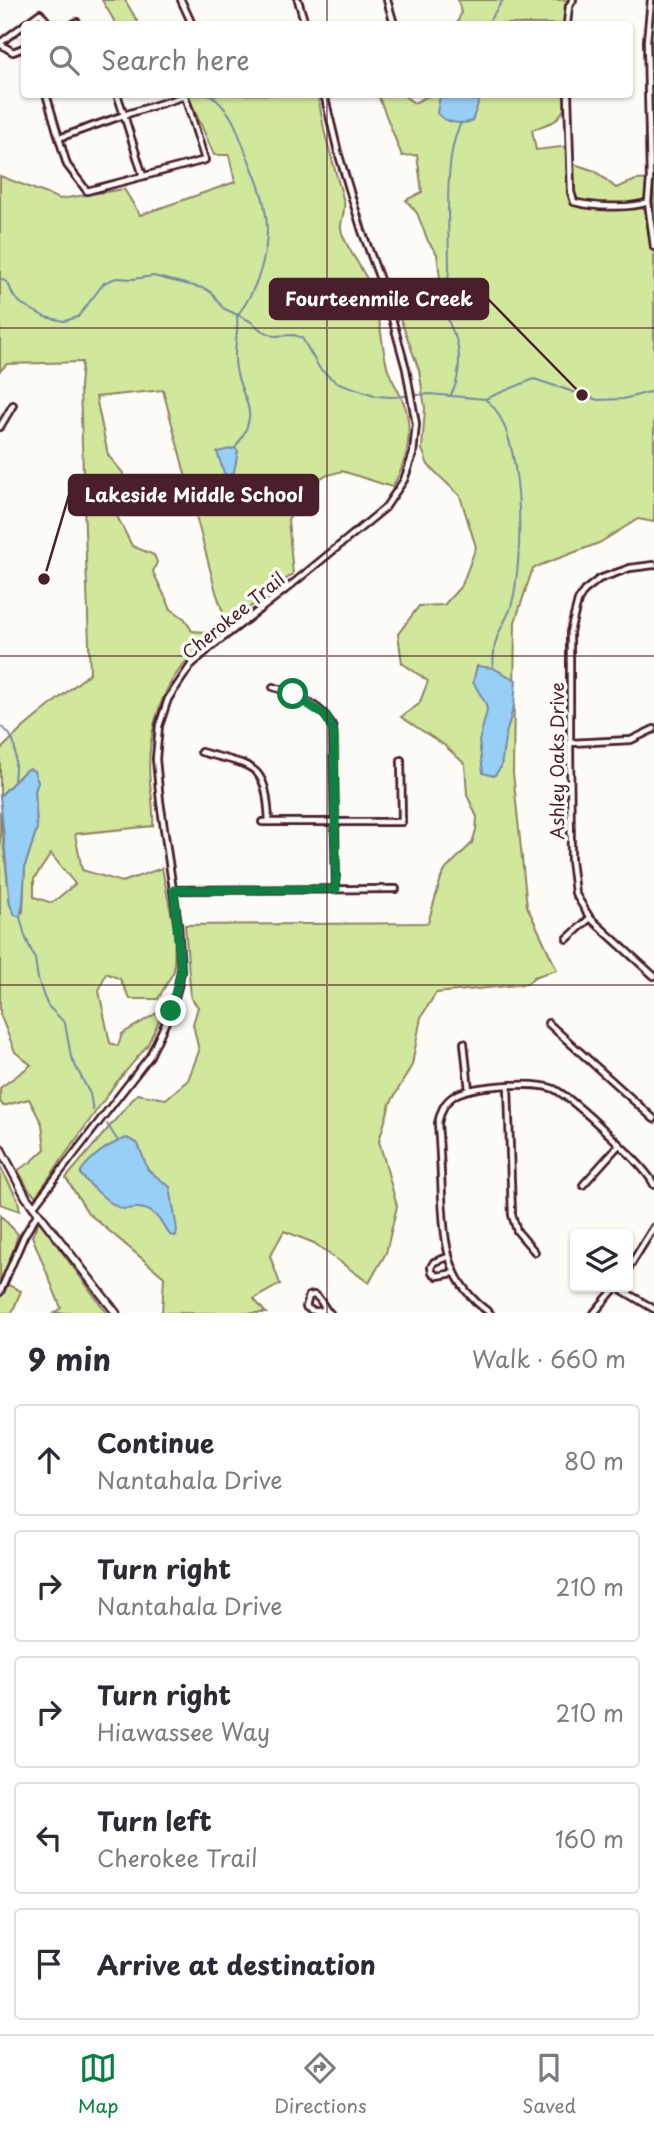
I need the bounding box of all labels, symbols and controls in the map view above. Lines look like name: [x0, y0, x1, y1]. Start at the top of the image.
search box: [21, 21, 633, 98]
text: Search here: [101, 40, 250, 79]
icon: search: [45, 41, 83, 79]
callout: Fourteenmile Creek: [270, 279, 488, 319]
text: Fourteenmile Creek: [285, 284, 473, 312]
callout: Lakeside Middle School: [69, 475, 318, 515]
text: Lakeside Middle School: [85, 480, 303, 508]
street label: Cherokee Trail: [176, 565, 290, 665]
route start: [277, 678, 308, 709]
street label: Ashley Oaks Drive: [543, 682, 570, 840]
route end: [155, 995, 186, 1026]
map controls: [570, 1229, 633, 1292]
button: layers: [570, 1229, 633, 1292]
text: 9 min: [28, 1336, 111, 1381]
text: Walk · 660 m: [472, 1341, 626, 1376]
text: Continue: [97, 1423, 214, 1462]
icon: ahead: [30, 1441, 68, 1479]
text: 80 m: [564, 1443, 624, 1478]
text: Nantahala Drive: [97, 1462, 283, 1497]
text: Turn right: [97, 1549, 231, 1588]
icon: right: [30, 1567, 68, 1605]
text: 210 m: [556, 1569, 624, 1604]
text: Nantahala Drive: [97, 1588, 283, 1623]
text: Turn right: [97, 1675, 231, 1714]
icon: right: [30, 1693, 68, 1731]
text: 210 m: [556, 1695, 624, 1730]
text: Hiawassee Way: [97, 1714, 270, 1749]
text: Turn left: [97, 1801, 212, 1840]
icon: left: [30, 1819, 68, 1857]
text: 160 m: [555, 1821, 624, 1856]
text: Cherokee Trail: [97, 1840, 258, 1875]
icon: arrive: [30, 1945, 68, 1983]
text: Arrive at destination: [97, 1945, 376, 1984]
tab: Map: [78, 2049, 118, 2119]
tab: Directions: [274, 2049, 367, 2119]
tab: Saved: [522, 2049, 576, 2119]

